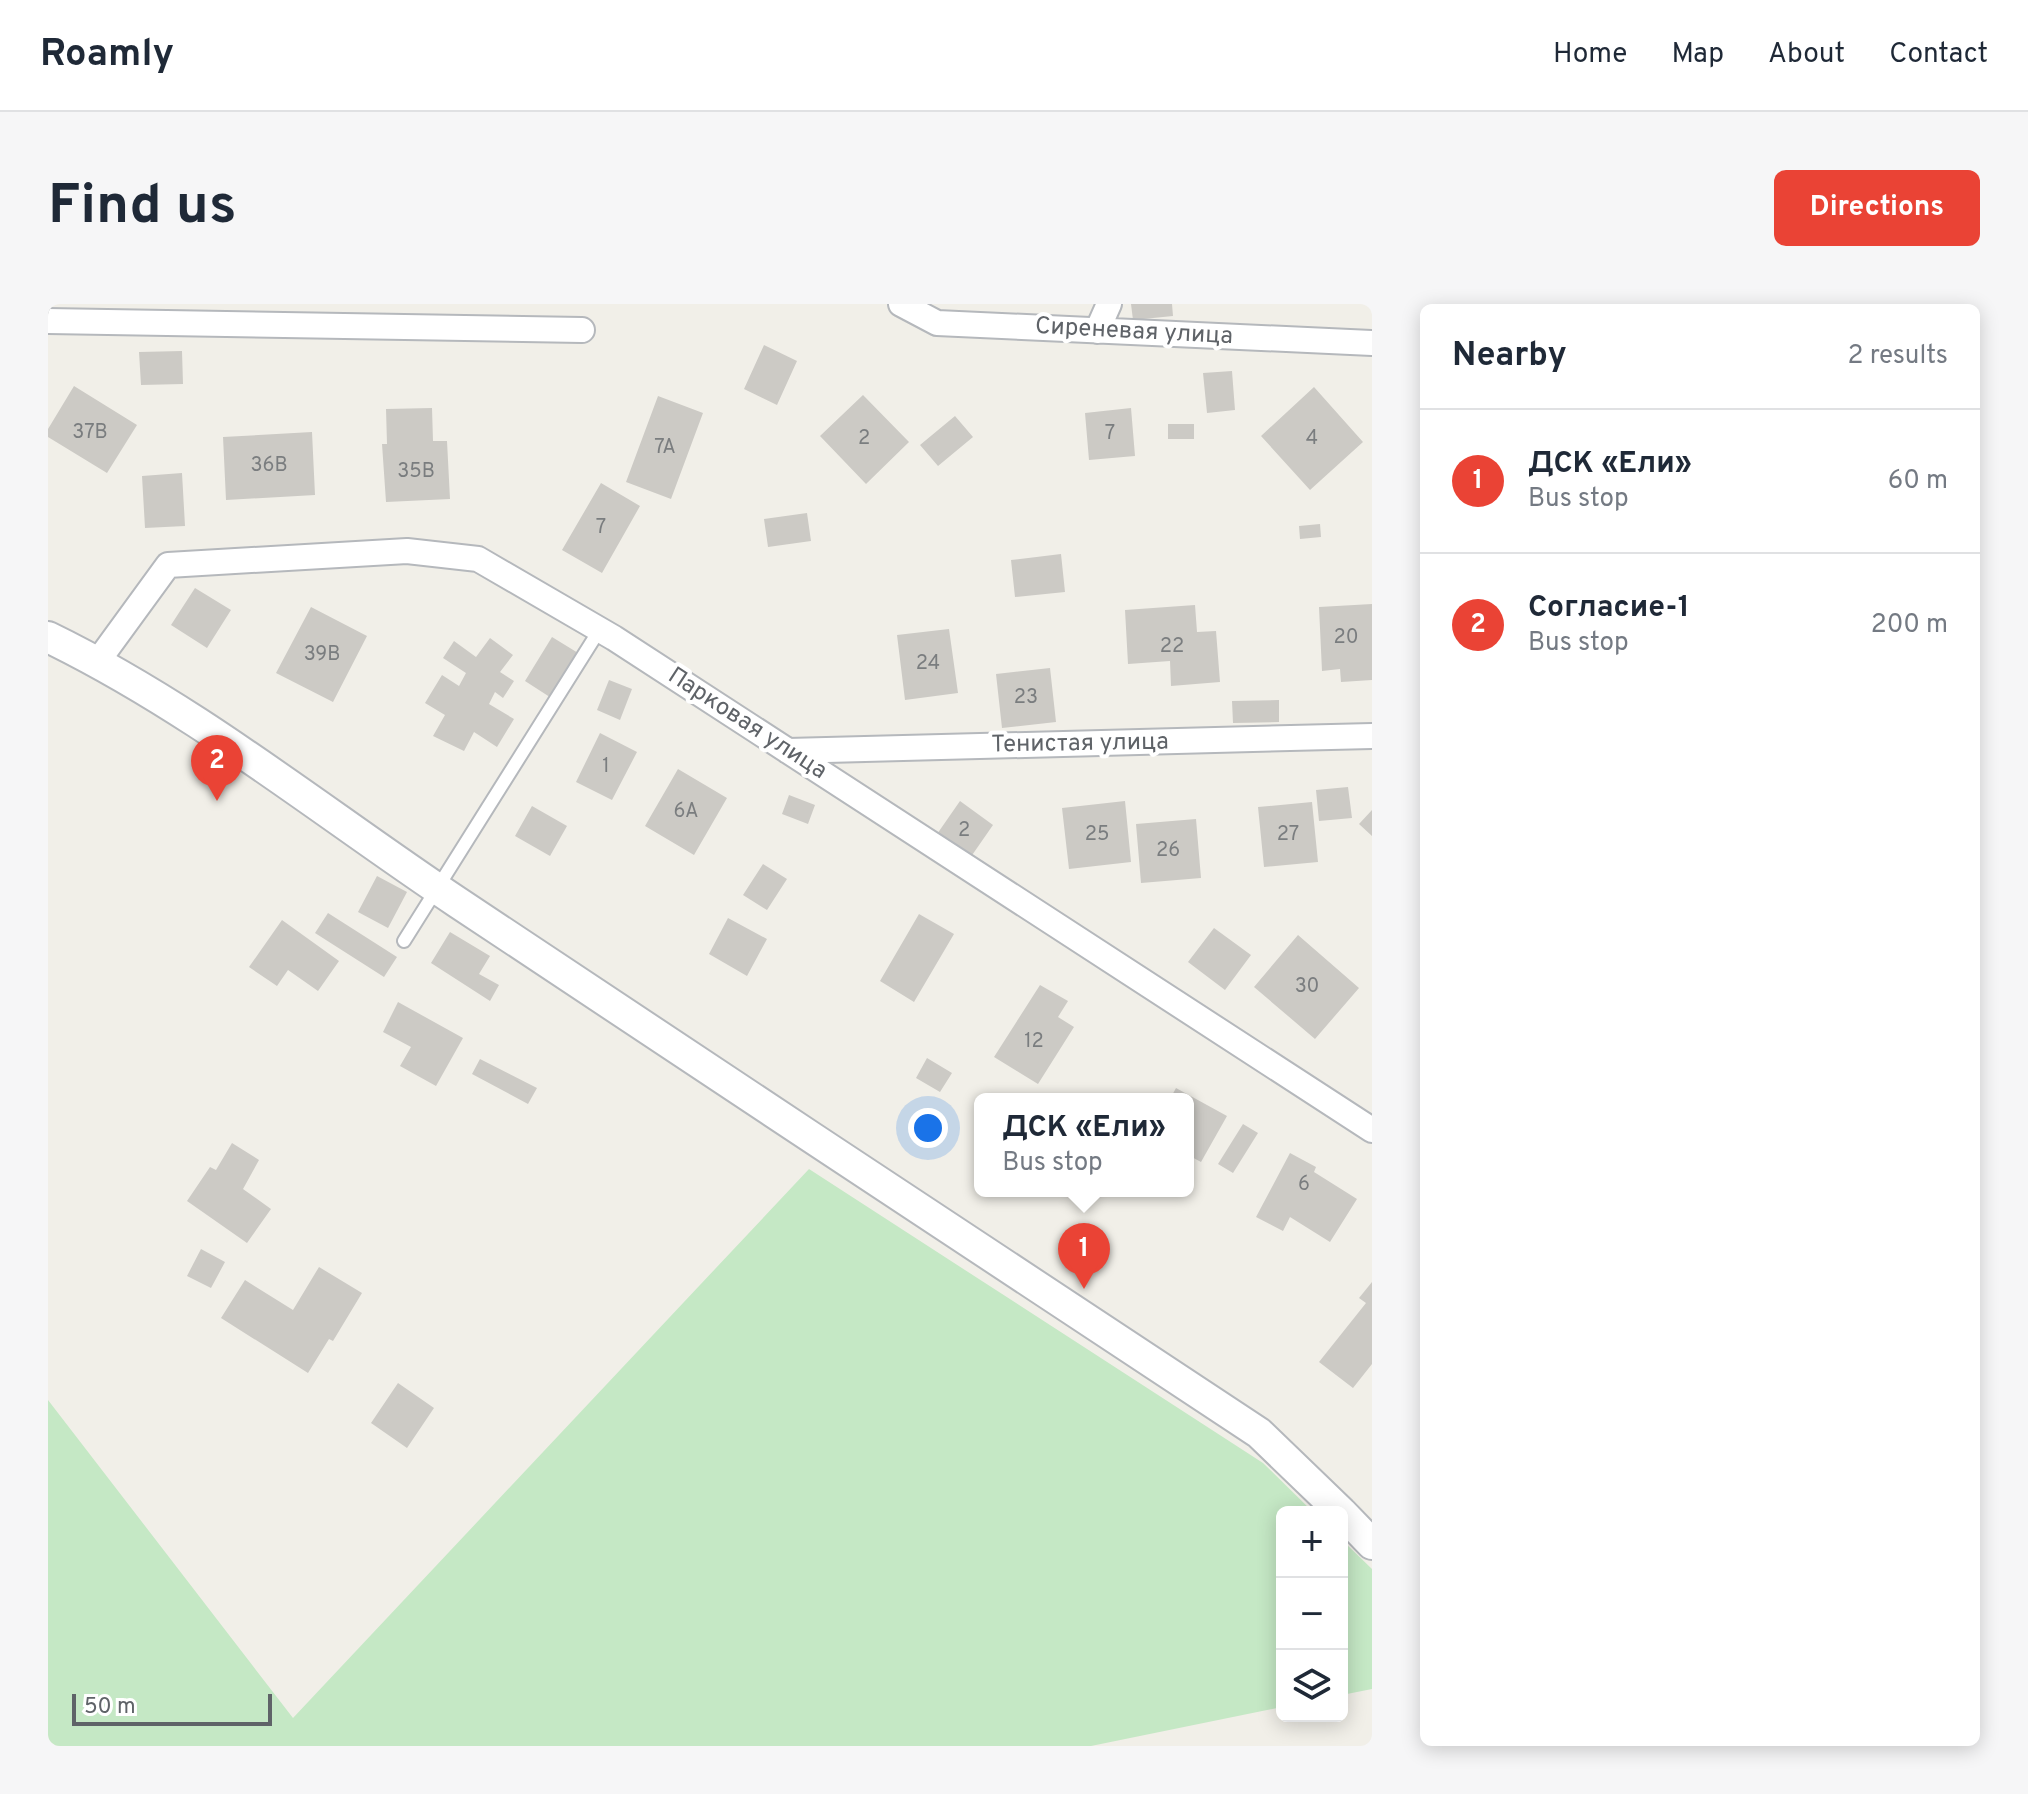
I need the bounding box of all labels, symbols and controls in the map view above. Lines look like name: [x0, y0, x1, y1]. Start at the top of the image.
text: Roamly: [40, 31, 174, 80]
text: Home: [1553, 37, 1627, 73]
text: Map: [1671, 37, 1724, 73]
text: About: [1768, 37, 1845, 73]
text: Contact: [1889, 37, 1988, 73]
button: Directions: [1774, 170, 1980, 246]
text: Find us: [48, 173, 237, 243]
street label: Сиреневая улица: [1034, 312, 1234, 352]
text: Nearby: [1452, 335, 1567, 378]
text: 2 results: [1848, 340, 1948, 373]
house number: 37В: [72, 420, 108, 446]
house number: 7: [1105, 421, 1115, 447]
house number: 2: [858, 426, 870, 452]
house number: 4: [1306, 426, 1318, 452]
house number: 7А: [654, 435, 676, 461]
text: ДСК «Ели»: [1528, 446, 1692, 483]
house number: 36В: [250, 453, 288, 479]
house number: 35В: [397, 459, 435, 485]
text: 1: [1473, 465, 1483, 498]
text: 60 m: [1888, 465, 1948, 498]
text: Bus stop: [1528, 483, 1629, 516]
house number: 7: [596, 515, 606, 541]
text: Согласие-1: [1528, 590, 1690, 627]
text: 2: [1470, 609, 1486, 642]
text: 200 m: [1871, 609, 1948, 642]
house number: 20: [1333, 625, 1359, 651]
text: Bus stop: [1528, 627, 1629, 660]
house number: 22: [1160, 634, 1184, 660]
house number: 39В: [304, 642, 340, 668]
house number: 24: [916, 651, 940, 677]
street label: Парковая улица: [662, 661, 832, 787]
house number: 23: [1014, 685, 1038, 711]
street label: Тенистая улица: [991, 727, 1169, 761]
pin: 2: [191, 735, 243, 801]
house number: 1: [602, 754, 610, 780]
house number: 6А: [673, 799, 699, 825]
house number: 2: [958, 818, 970, 844]
house number: 25: [1085, 822, 1109, 848]
house number: 27: [1277, 822, 1299, 848]
house number: 26: [1156, 838, 1180, 864]
house number: 30: [1295, 974, 1319, 1000]
house number: 12: [1024, 1029, 1044, 1055]
popup: [974, 1093, 1194, 1197]
your location: [908, 1108, 948, 1148]
text: ДСК «Ели»: [1002, 1110, 1166, 1147]
text: Bus stop: [1002, 1147, 1103, 1180]
house number: 6: [1298, 1172, 1310, 1198]
pin: 1: [1058, 1223, 1110, 1289]
map controls: [1276, 1506, 1348, 1722]
button: +: [1276, 1506, 1348, 1578]
button: −: [1276, 1578, 1348, 1650]
button: layers: [1276, 1650, 1348, 1722]
scale bar: [72, 1690, 272, 1726]
text: 50 m: [84, 1694, 136, 1721]

